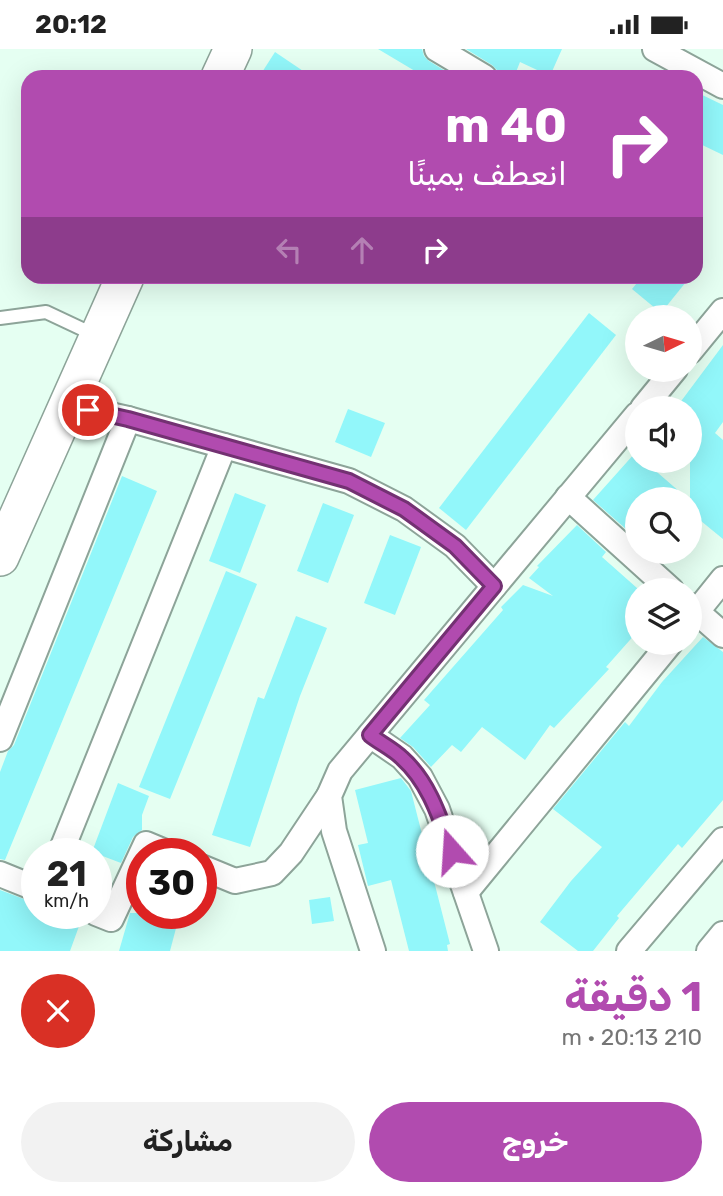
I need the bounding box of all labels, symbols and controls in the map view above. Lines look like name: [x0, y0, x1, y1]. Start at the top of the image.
text: 20:12: [35, 9, 107, 40]
text: 40 m: [445, 96, 567, 154]
icon: right: [591, 98, 682, 189]
text: انعطف يمينًا: [407, 155, 567, 193]
icon: left: [270, 231, 308, 269]
icon: ahead: [343, 231, 381, 269]
icon: right: [416, 231, 454, 269]
north arrow: [625, 305, 702, 381]
map controls: [625, 305, 702, 655]
pin: [58, 380, 118, 440]
icon: arrive: [69, 391, 107, 429]
button: sound: [625, 396, 702, 473]
button: search: [625, 487, 702, 564]
button: layers: [625, 578, 702, 655]
position arrow: [415, 814, 489, 888]
speed limit sign: 30: [126, 838, 217, 929]
text: 21: [46, 853, 87, 895]
text: km/h: [44, 890, 89, 912]
text: 1 دقيقة: [564, 972, 702, 1022]
button: close: [21, 974, 95, 1048]
text: 210 m · 20:13: [561, 1023, 702, 1051]
button: مشاركة: [21, 1102, 355, 1182]
button: خروج: [369, 1102, 702, 1182]

